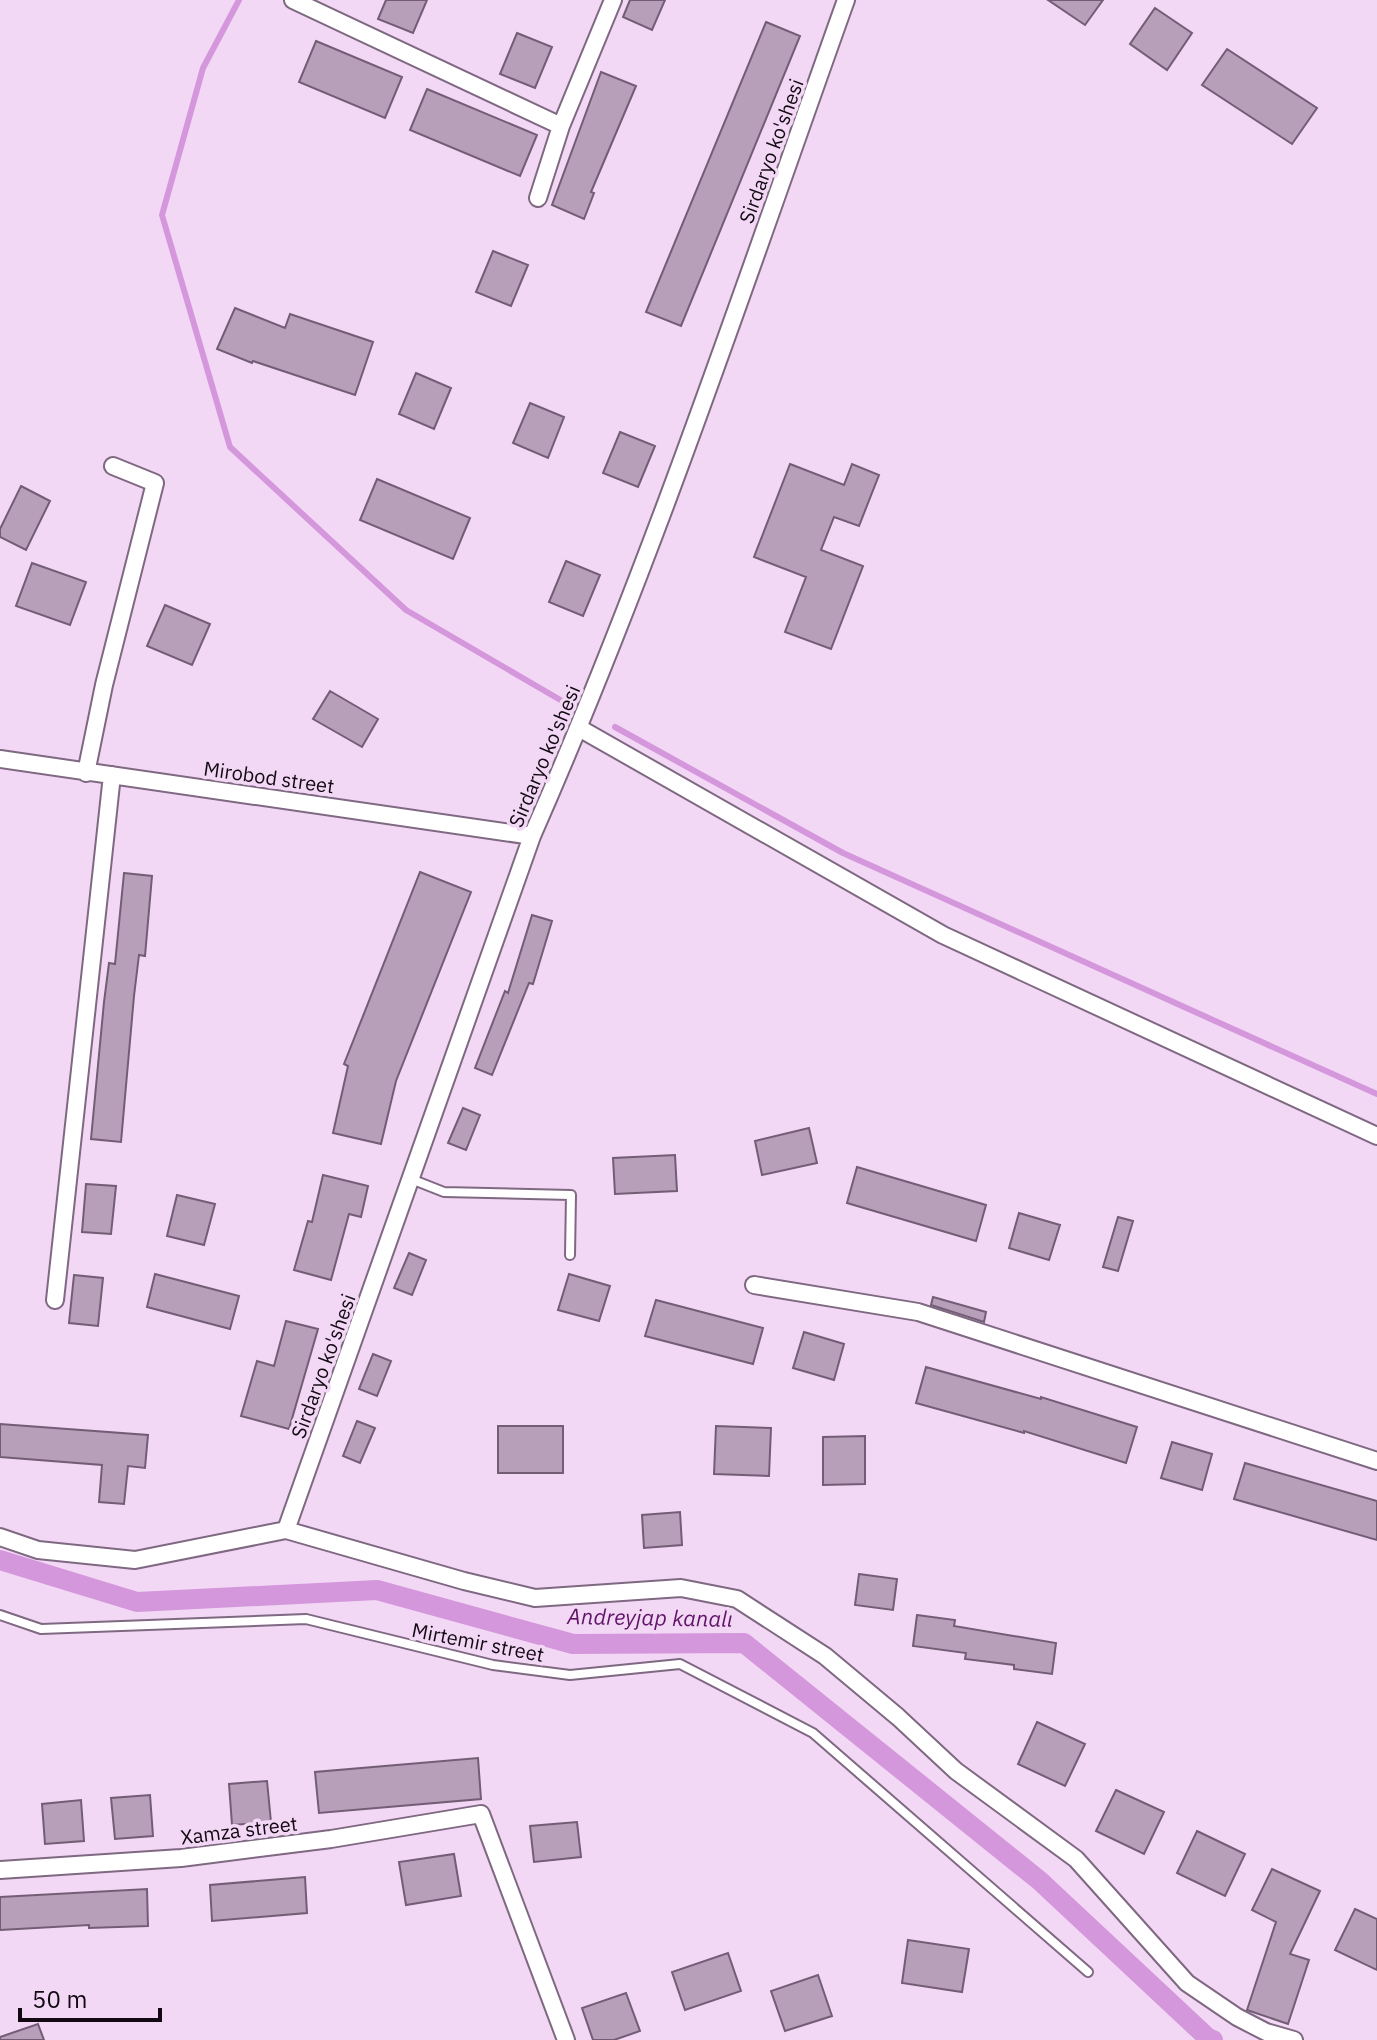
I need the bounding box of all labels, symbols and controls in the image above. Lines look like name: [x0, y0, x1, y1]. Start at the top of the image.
street label: Sirdaryo ko'shesi: [732, 75, 810, 227]
street label: Sirdaryo ko'shesi: [502, 681, 586, 831]
street label: Mirobod street: [202, 754, 336, 800]
street label: Sirdaryo ko'shesi: [284, 1290, 362, 1442]
water label: Andreyjap kanalı: [566, 1601, 733, 1633]
street label: Mirtemir street: [410, 1616, 546, 1668]
street label: Xamza street: [179, 1809, 299, 1851]
scale bar: [20, 1972, 160, 2022]
text: 50 m: [32, 1983, 87, 2015]

